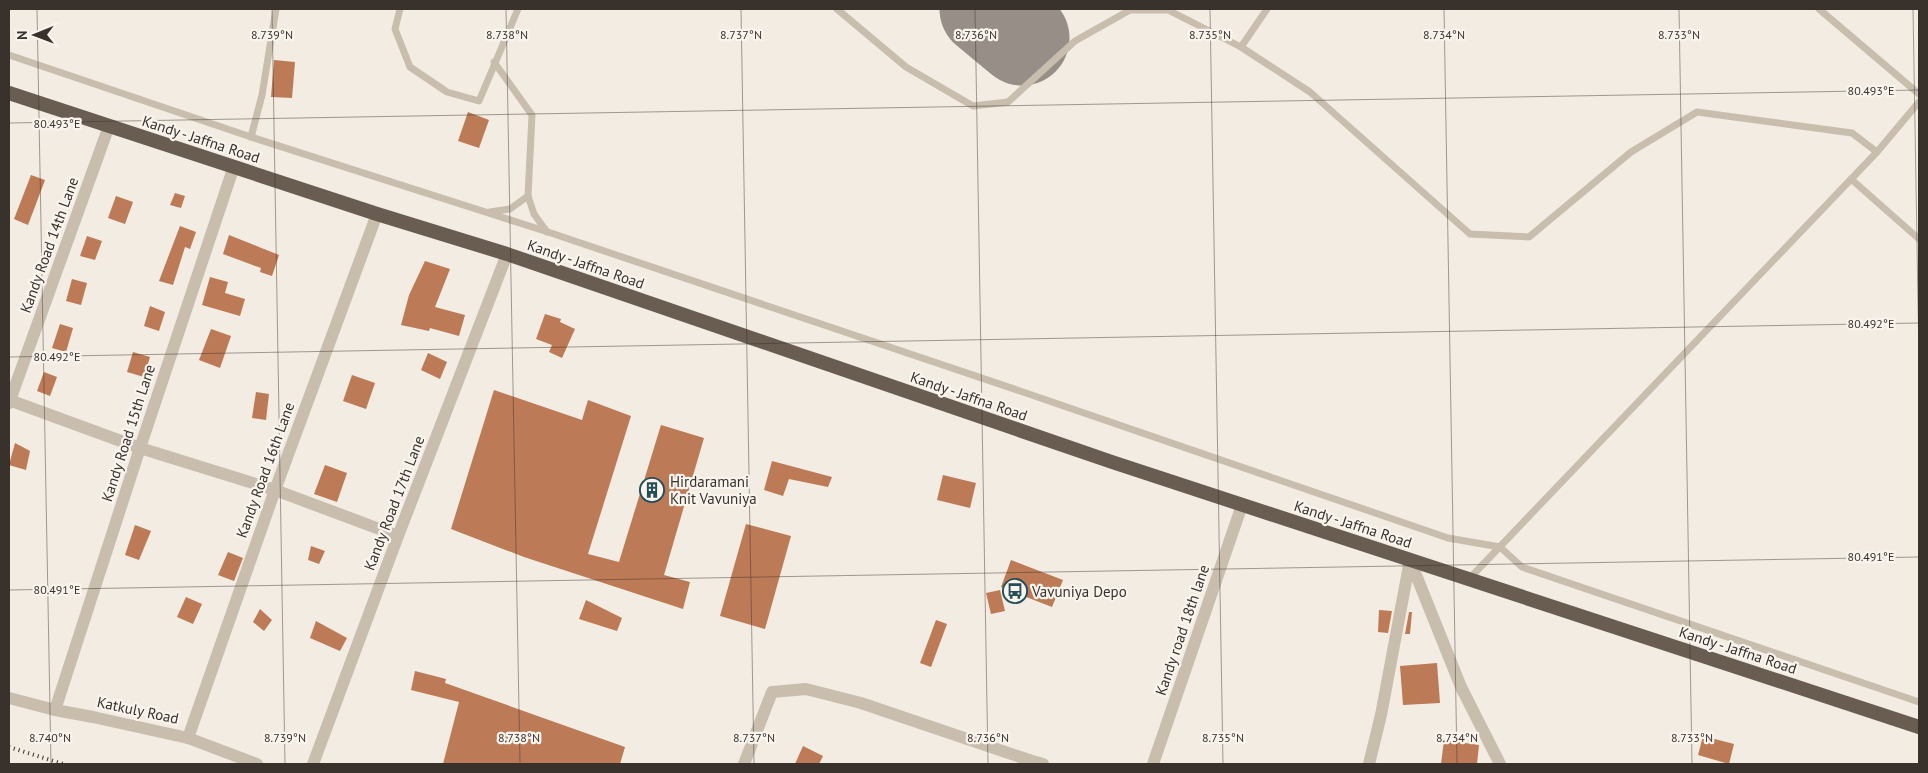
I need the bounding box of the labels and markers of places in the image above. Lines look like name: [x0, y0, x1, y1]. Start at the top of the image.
place label: Hirdaramani Knit Vavuniya: [670, 472, 757, 508]
building icon: Hirdaramani Knit Vavuniya: [639, 477, 665, 503]
bus stop icon: Vavuniya Depo: [1002, 578, 1028, 604]
place label: Vavuniya Depo: [1031, 582, 1127, 601]

